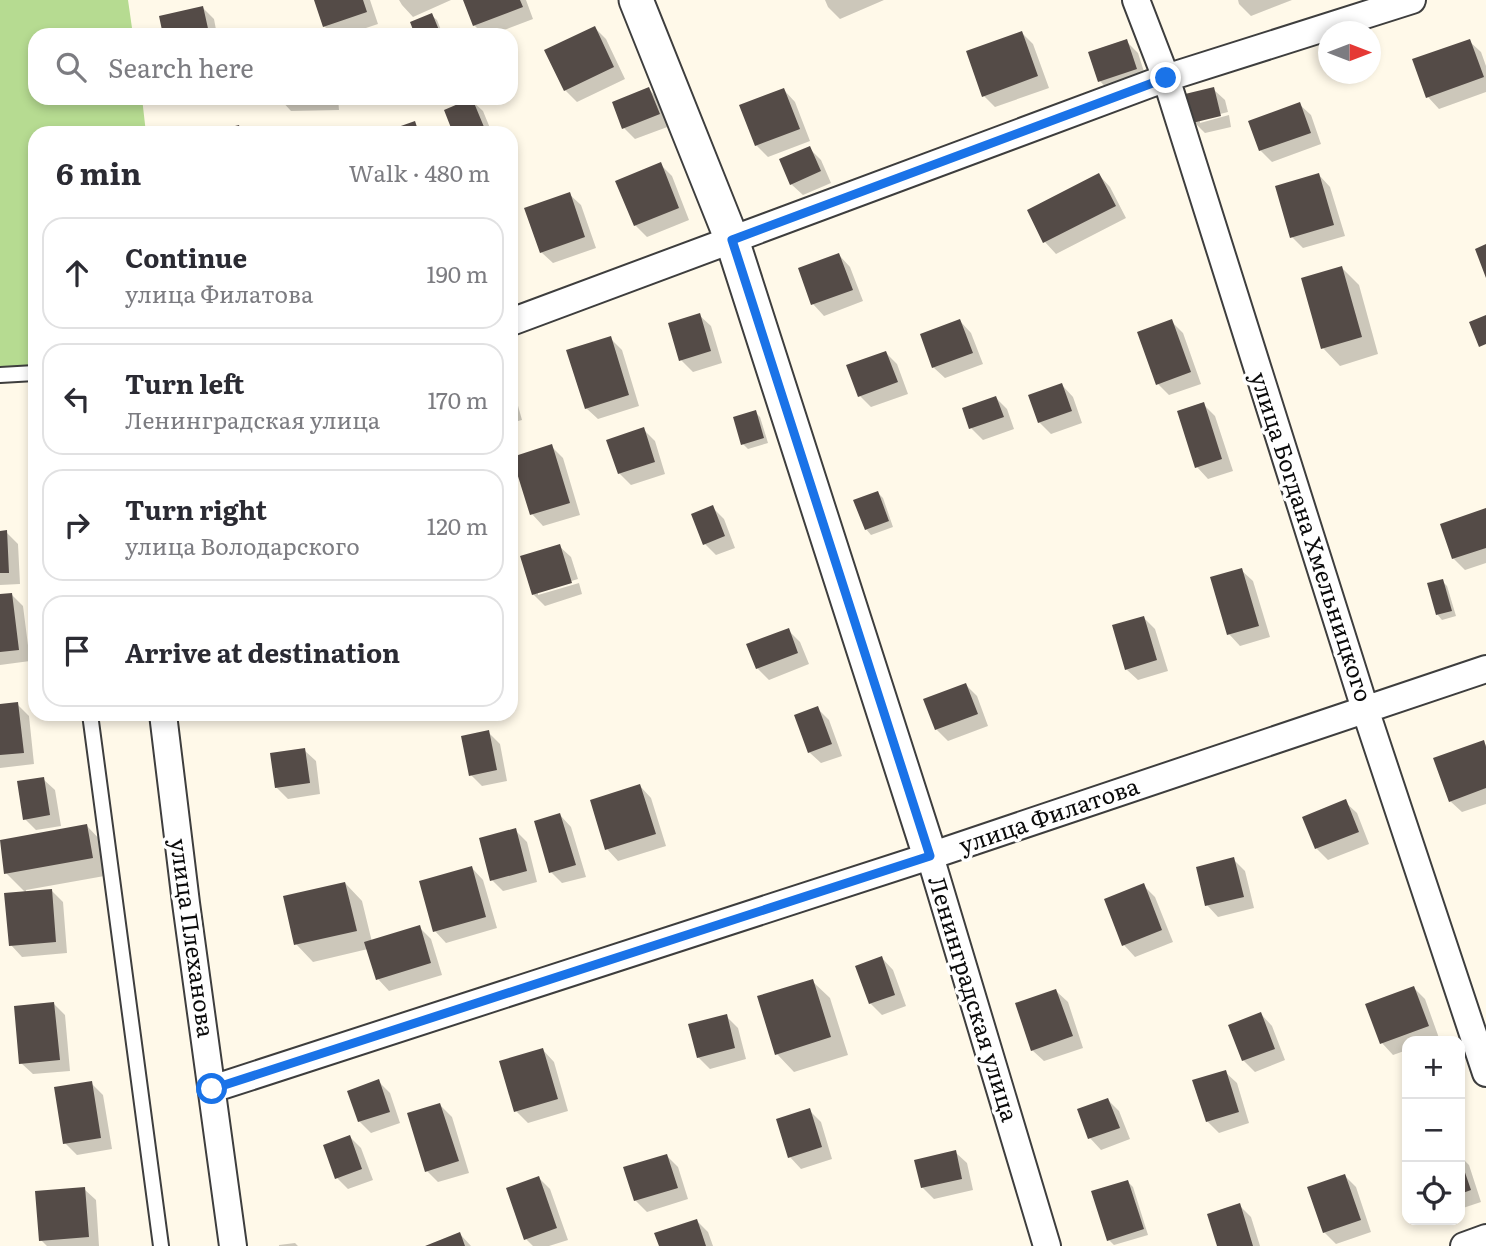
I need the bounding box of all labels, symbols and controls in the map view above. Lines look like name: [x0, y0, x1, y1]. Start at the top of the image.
north arrow: [1318, 21, 1381, 84]
search box: [28, 28, 518, 105]
text: Search here: [108, 47, 254, 86]
icon: search: [52, 48, 90, 86]
route end: [1150, 62, 1181, 93]
text: 6 min: [56, 150, 141, 194]
text: Walk · 480 m: [349, 155, 490, 189]
text: Continue: [125, 237, 247, 276]
icon: ahead: [58, 254, 96, 292]
text: 190 m: [426, 256, 488, 290]
text: улица Филатова: [125, 276, 313, 310]
text: Turn left: [125, 363, 244, 402]
street label: улица Богдана Хмельницкого: [1243, 367, 1382, 706]
icon: left: [58, 380, 96, 418]
text: 170 m: [427, 382, 488, 416]
text: Ленинградская улица: [125, 402, 380, 436]
text: Turn right: [125, 489, 267, 528]
icon: right: [58, 506, 96, 544]
text: 120 m: [427, 508, 488, 542]
text: улица Володарского: [125, 528, 360, 562]
icon: arrive: [58, 632, 96, 670]
text: Arrive at destination: [125, 632, 400, 671]
street label: улица Филатова: [954, 767, 1143, 861]
street label: улица Плеханова: [163, 836, 225, 1040]
street label: Ленинградская улица: [921, 871, 1029, 1126]
map controls: [1402, 1036, 1465, 1225]
button: +: [1402, 1036, 1465, 1099]
route start: [196, 1073, 227, 1104]
button: −: [1402, 1099, 1465, 1162]
button: locate: [1402, 1162, 1465, 1225]

